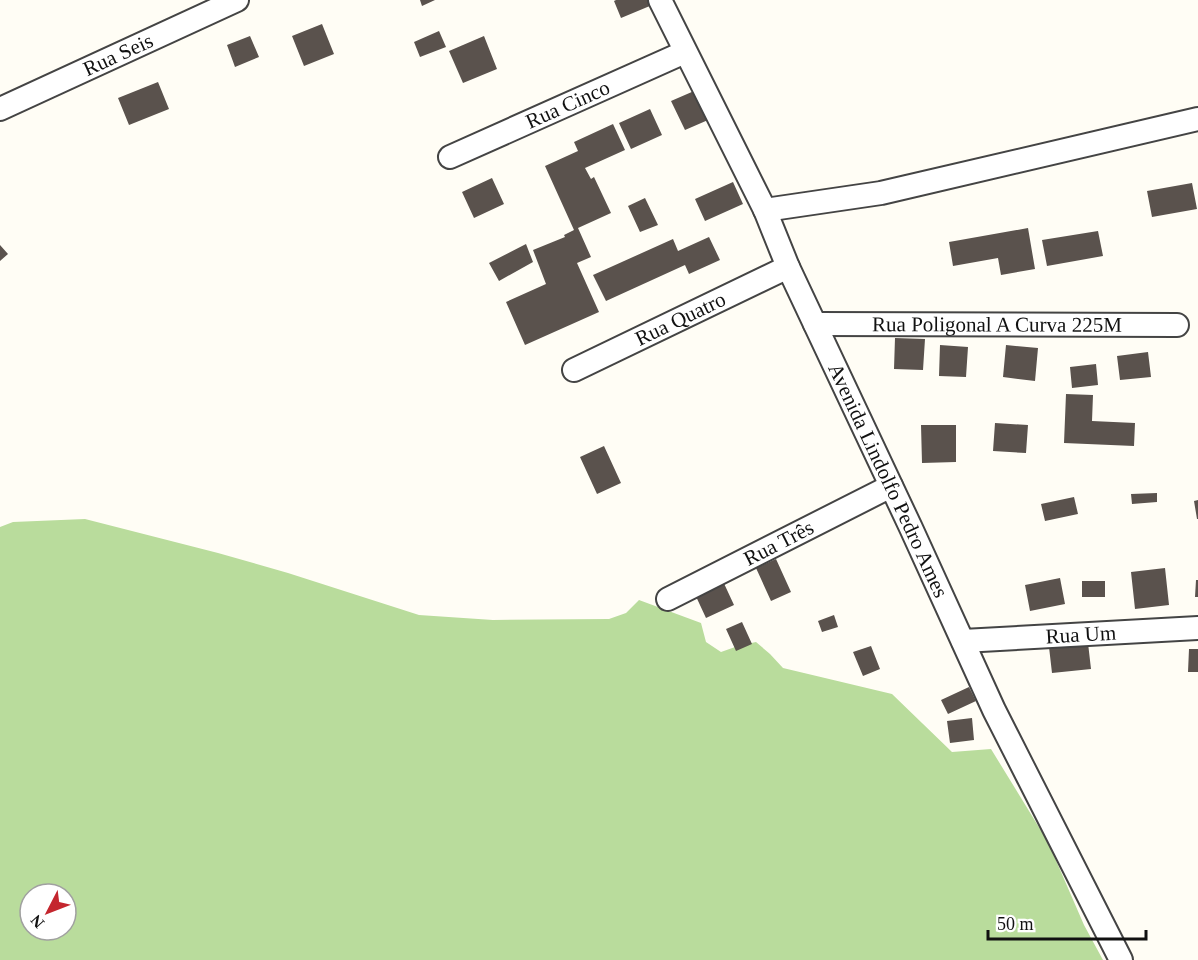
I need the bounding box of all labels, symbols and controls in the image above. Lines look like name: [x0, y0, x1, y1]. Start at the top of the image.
street label: Rua Seis: [79, 28, 157, 81]
street label: Rua Cinco: [522, 75, 613, 134]
street label: Rua Quatro: [631, 287, 729, 351]
street label: Rua Poligonal A Curva 225M: [872, 312, 1122, 337]
street label: Avenida Lindolfo Pedro Ames: [823, 359, 953, 601]
street label: Rua Três: [740, 515, 818, 571]
street label: Rua Um: [1045, 621, 1117, 648]
north arrow: [18, 882, 78, 942]
scale bar: [988, 903, 1146, 941]
text: N: [27, 911, 47, 932]
text: 50 m: [997, 914, 1034, 934]

